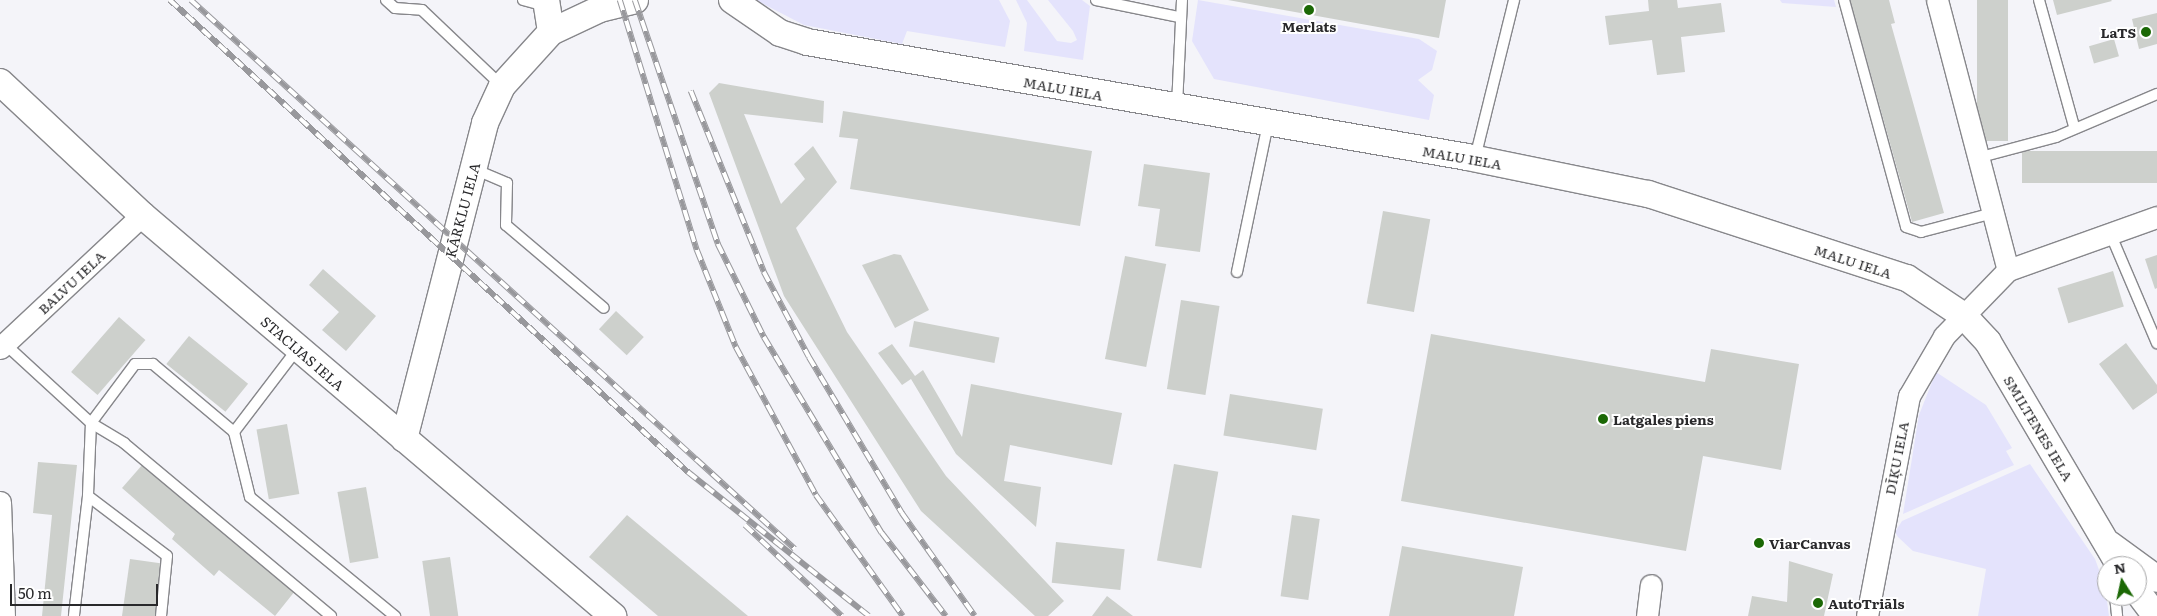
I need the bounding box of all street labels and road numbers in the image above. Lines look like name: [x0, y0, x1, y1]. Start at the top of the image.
street label: MALU IELA: [1022, 73, 1104, 103]
street label: MALU IELA: [1421, 142, 1503, 172]
street label: KĀRKLU IELA: [441, 161, 483, 259]
street label: MALU IELA: [1812, 241, 1894, 281]
street label: BALVU IELA: [34, 247, 108, 317]
street label: STACIJAS IELA: [258, 312, 348, 394]
street label: SMILTENES IELA: [2001, 372, 2077, 484]
street label: DĪĶU IELA: [1881, 420, 1911, 496]

